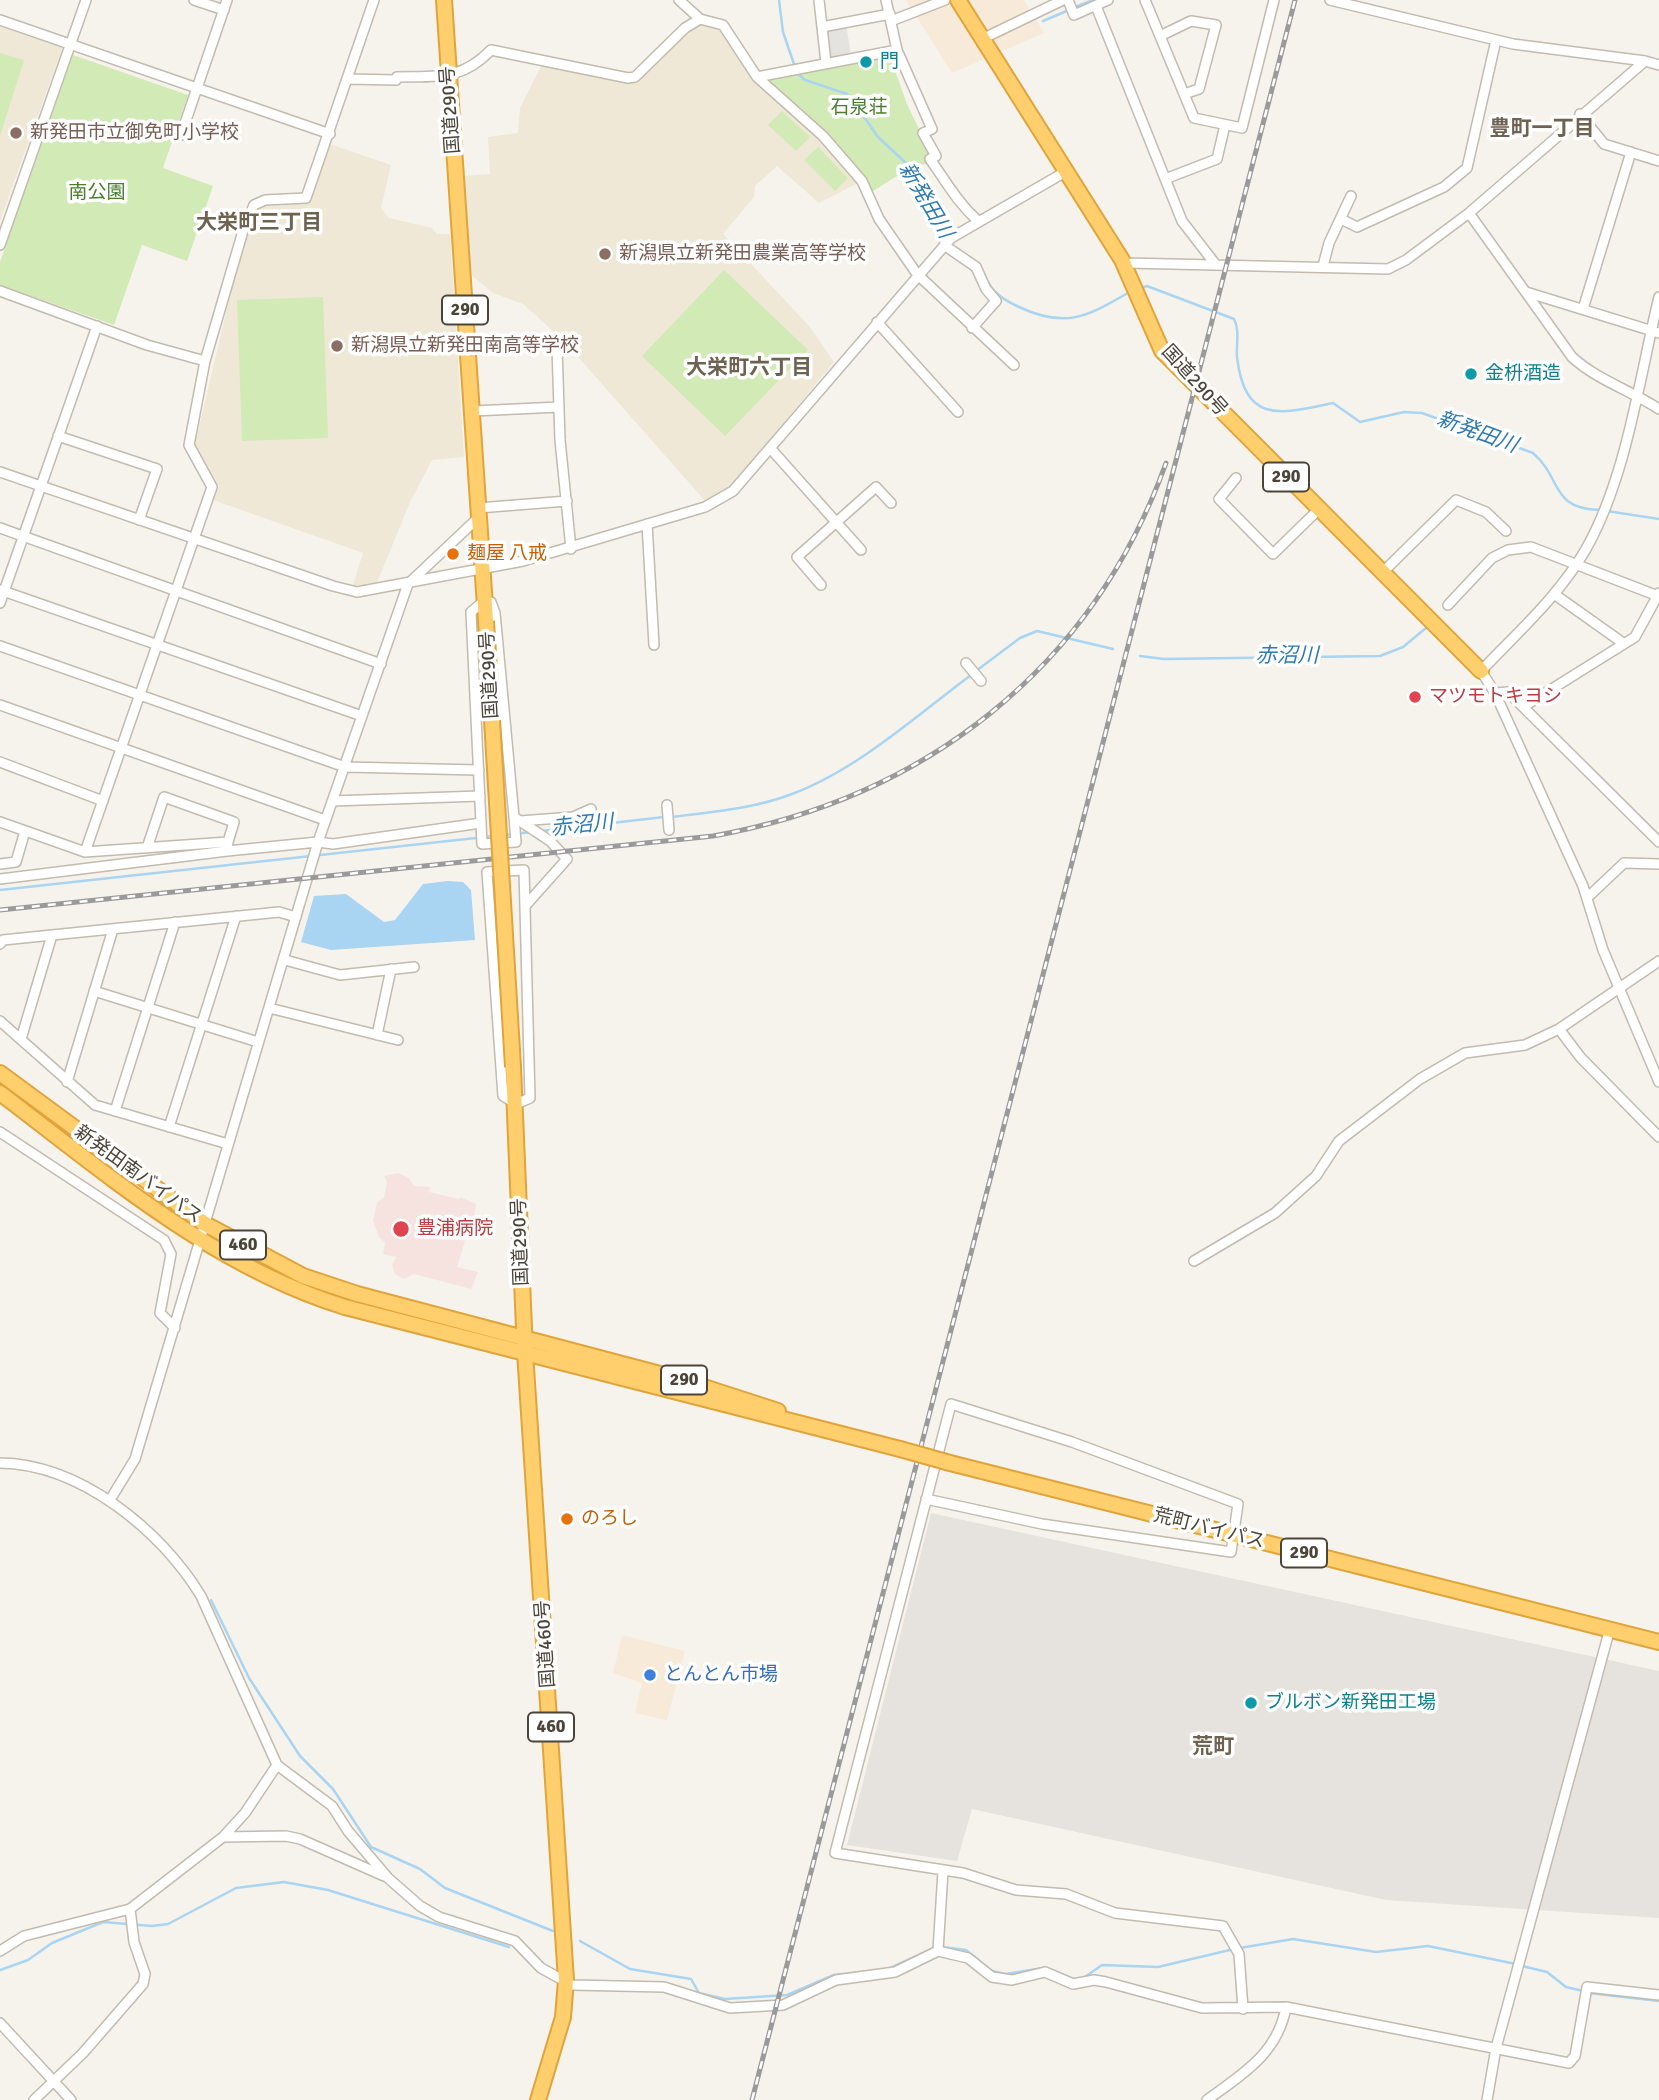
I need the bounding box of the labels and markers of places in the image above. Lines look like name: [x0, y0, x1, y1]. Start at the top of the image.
place label: 門: [880, 51, 899, 73]
marker: 門: [858, 54, 874, 70]
place label: 新発田市立御免町小学校: [30, 122, 239, 144]
marker: 新発田市立御免町小学校: [8, 125, 24, 141]
place label: 新潟県立新発田農業高等学校: [619, 243, 866, 265]
marker: 新潟県立新発田農業高等学校: [597, 246, 613, 262]
place label: 新潟県立新発田南高等学校: [351, 335, 579, 357]
marker: 新潟県立新発田南高等学校: [329, 338, 345, 354]
place label: 金枡酒造: [1485, 363, 1561, 385]
marker: 金枡酒造: [1463, 366, 1479, 382]
place label: 麺屋 八戒: [467, 543, 547, 565]
marker: 麺屋 八戒: [445, 546, 461, 562]
place label: マツモトキヨシ: [1429, 686, 1562, 708]
marker: マツモトキヨシ: [1407, 689, 1423, 705]
place label: 豊浦病院: [417, 1218, 493, 1240]
marker: 豊浦病院: [391, 1219, 411, 1239]
place label: のろし: [581, 1508, 638, 1530]
marker: のろし: [559, 1511, 575, 1527]
place label: とんとん市場: [664, 1664, 778, 1686]
marker: とんとん市場: [642, 1667, 658, 1683]
place label: ブルボン新発田工場: [1265, 1692, 1436, 1714]
marker: ブルボン新発田工場: [1243, 1695, 1259, 1711]

